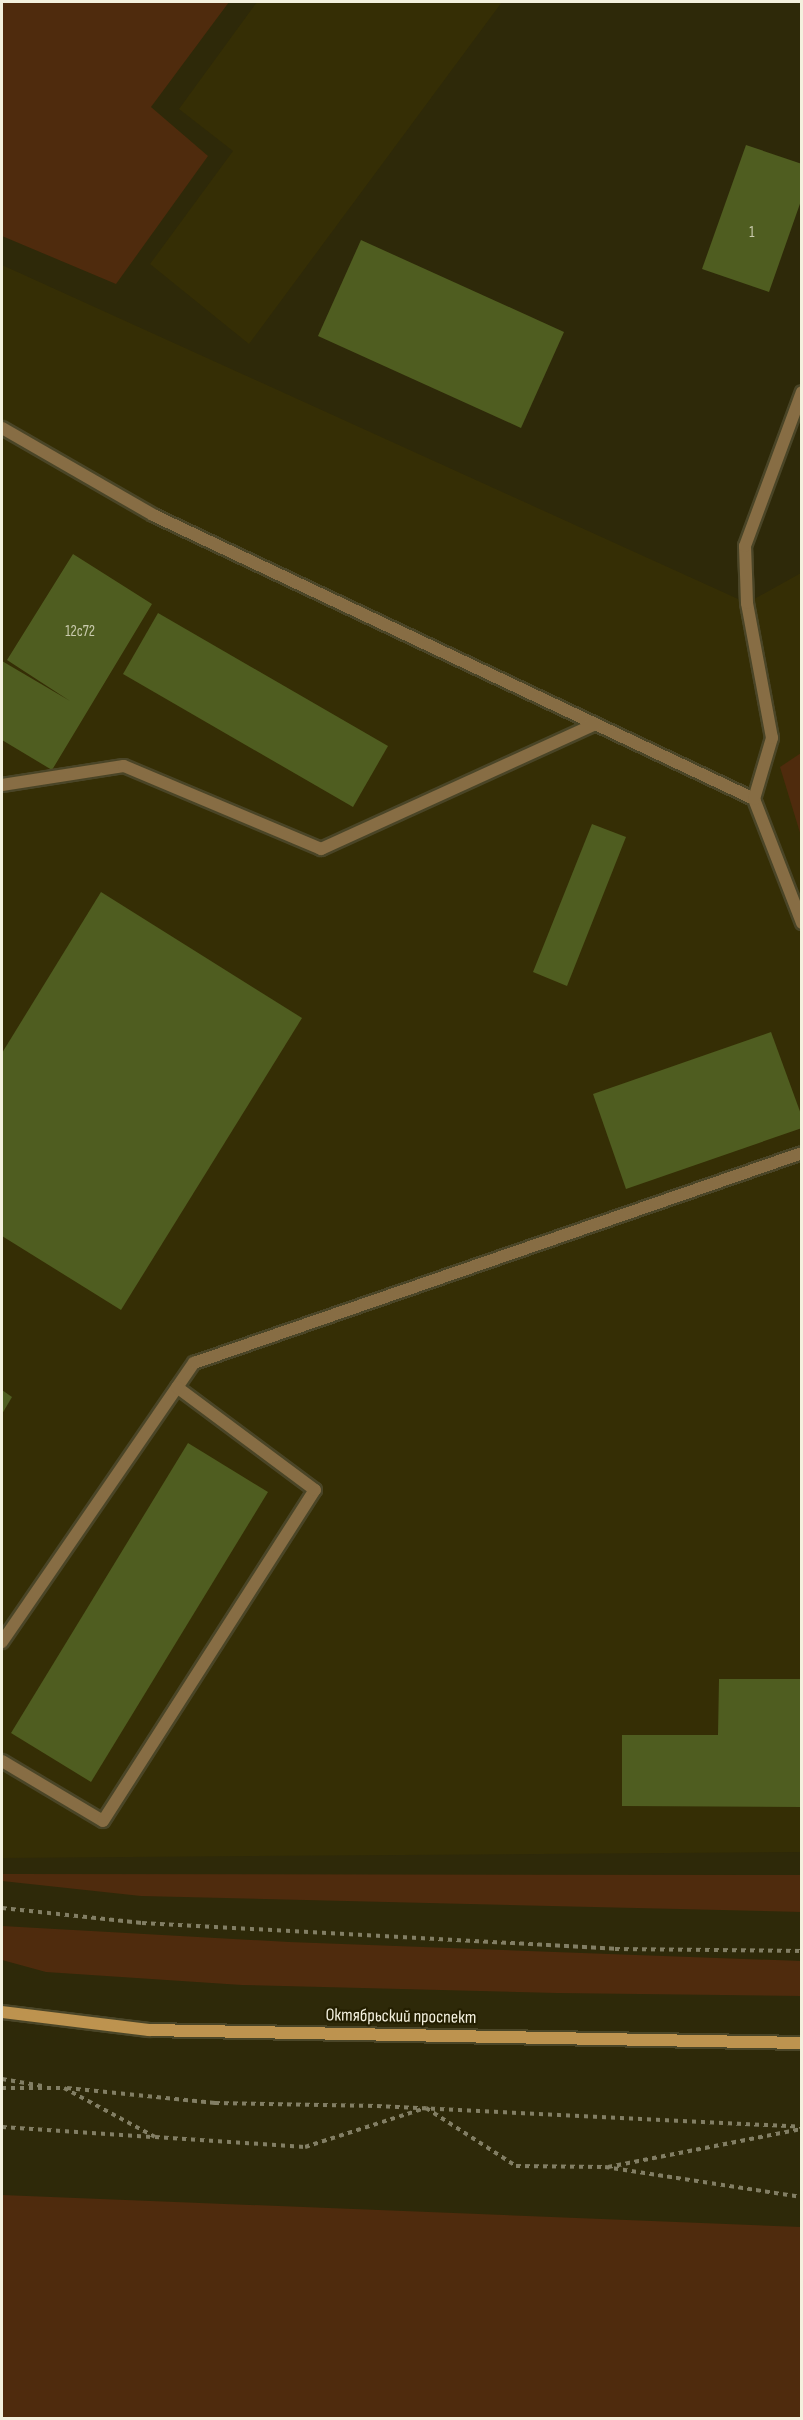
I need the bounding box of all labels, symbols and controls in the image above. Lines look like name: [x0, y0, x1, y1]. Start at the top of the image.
house number: 1: [749, 224, 755, 242]
house number: 12с72: [65, 623, 95, 641]
street label: Октябрьский проспект: [325, 2005, 477, 2029]

